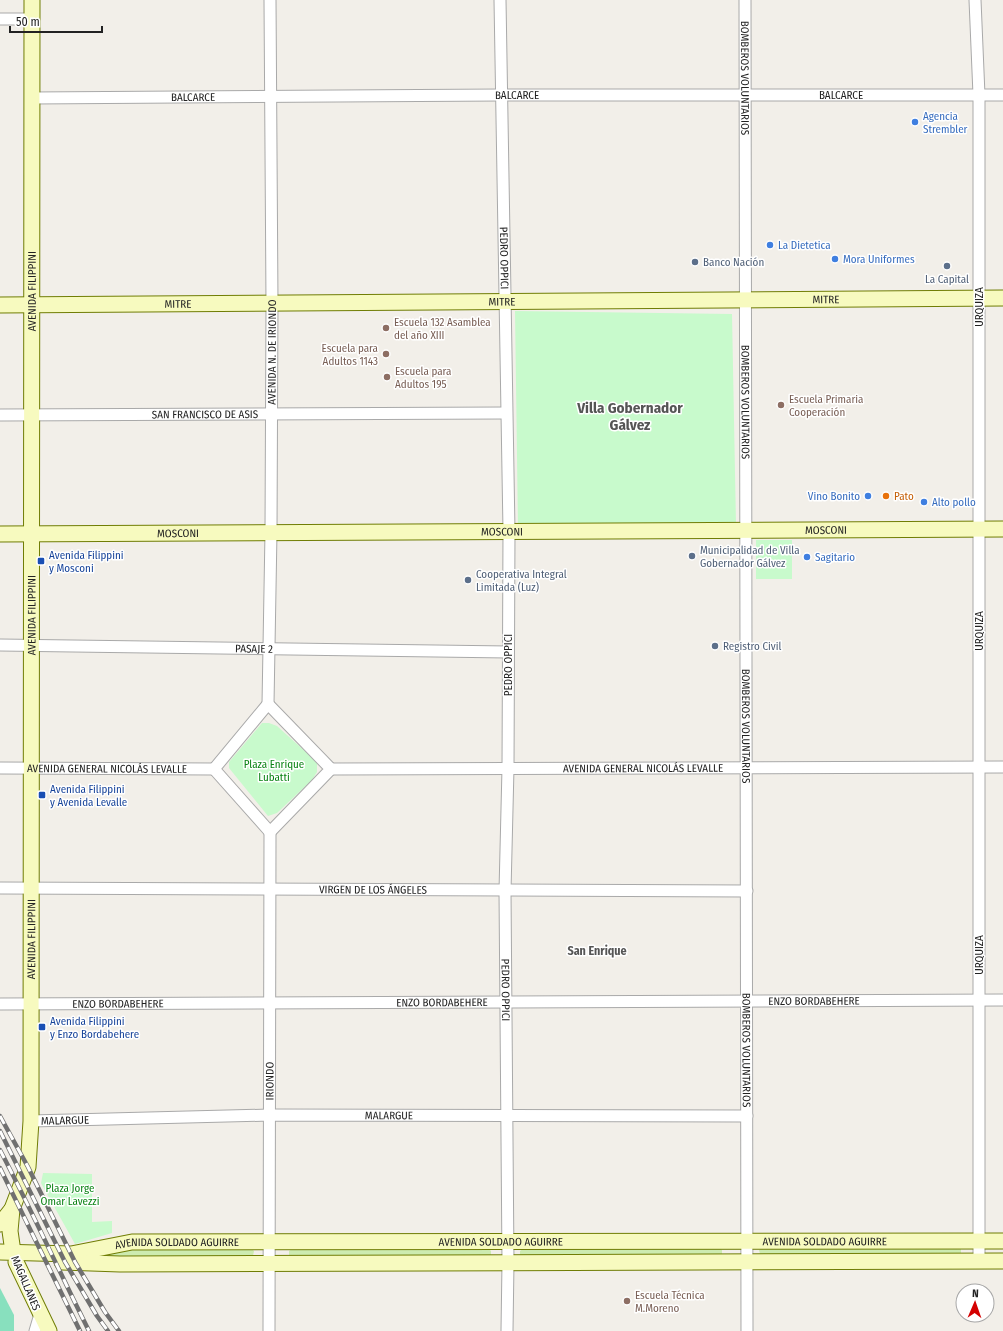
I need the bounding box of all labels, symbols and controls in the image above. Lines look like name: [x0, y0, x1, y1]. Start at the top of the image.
scale bar: [10, 8, 102, 34]
text: 50 m: [16, 15, 40, 29]
street label: BOMBEROS VOLUNTARIOS: [738, 21, 751, 136]
street label: BALCARCE: [495, 89, 539, 102]
street label: BALCARCE: [819, 89, 863, 102]
street label: BALCARCE: [171, 91, 215, 104]
place label: Agencia Strembler: [923, 110, 968, 136]
marker: Agencia Strembler: [910, 117, 920, 127]
street label: PEDRO OPPICI: [497, 227, 511, 289]
place label: La Dietetica: [778, 239, 831, 252]
marker: La Dietetica: [765, 240, 775, 250]
street label: AVENIDA FILIPPINI: [26, 251, 39, 331]
place label: Mora Uniformes: [843, 253, 915, 266]
marker: Mora Uniformes: [830, 254, 840, 264]
place label: Banco Nación: [703, 256, 764, 269]
marker: Banco Nación: [690, 257, 700, 267]
marker: La Capital: [942, 261, 952, 271]
place label: La Capital: [925, 273, 969, 286]
street label: URQUIZA: [973, 287, 986, 327]
street label: MITRE: [812, 293, 840, 306]
street label: MITRE: [488, 295, 516, 309]
street label: MITRE: [164, 298, 192, 311]
street label: AVENIDA N. DE IRIONDO: [266, 299, 279, 405]
place label: Escuela 132 Asamblea del año XIII: [394, 316, 491, 342]
marker: Escuela 132 Asamblea del año XIII: [381, 323, 391, 333]
place label: Escuela para Adultos 1143: [322, 342, 378, 368]
street label: BOMBEROS VOLUNTARIOS: [739, 345, 752, 460]
marker: Escuela para Adultos 1143: [381, 349, 391, 359]
place label: Escuela para Adultos 195: [395, 365, 451, 391]
marker: Escuela para Adultos 195: [382, 372, 392, 382]
place label: Escuela Primaria Cooperación: [789, 393, 863, 419]
district label: Villa Gobernador Gálvez: [576, 399, 683, 434]
marker: Escuela Primaria Cooperación: [776, 400, 786, 410]
street label: SAN FRANCISCO DE ASIS: [152, 408, 259, 421]
place label: Vino Bonito: [808, 490, 860, 503]
place label: Pato: [894, 490, 914, 503]
marker: Vino Bonito: [863, 491, 873, 501]
marker: Pato: [881, 491, 891, 501]
place label: Alto pollo: [932, 496, 976, 509]
marker: Alto pollo: [919, 497, 929, 507]
street label: MOSCONI: [805, 524, 847, 537]
street label: MOSCONI: [481, 525, 523, 539]
street label: MOSCONI: [157, 527, 199, 540]
place label: Municipalidad de Villa Gobernador Gálvez: [700, 544, 800, 570]
place label: Avenida Filippini y Mosconi: [49, 549, 124, 575]
marker: Municipalidad de Villa Gobernador Gálvez: [687, 551, 697, 561]
place label: Sagitario: [815, 551, 855, 564]
marker: Sagitario: [802, 552, 812, 562]
marker: Avenida Filippini y Mosconi: [36, 556, 46, 566]
place label: Cooperativa Integral Limitada (Luz): [476, 568, 567, 594]
street label: AVENIDA FILIPPINI: [25, 575, 38, 655]
marker: Cooperativa Integral Limitada (Luz): [463, 575, 473, 585]
street label: URQUIZA: [973, 611, 986, 651]
street label: PEDRO OPPICI: [502, 634, 515, 696]
place label: Registro Civil: [723, 640, 781, 653]
marker: Registro Civil: [710, 641, 720, 651]
street label: PASAJE 2: [235, 642, 273, 656]
street label: BOMBEROS VOLUNTARIOS: [739, 669, 752, 784]
park label: Plaza Enrique Lubatti: [244, 758, 304, 784]
street label: AVENIDA GENERAL NICOLÁS LEVALLE: [563, 761, 723, 775]
street label: AVENIDA GENERAL NICOLÁS LEVALLE: [27, 762, 187, 776]
place label: Avenida Filippini y Avenida Levalle: [50, 783, 127, 809]
marker: Avenida Filippini y Avenida Levalle: [37, 790, 47, 800]
street label: VIRGEN DE LOS ÁNGELES: [319, 883, 428, 897]
street label: AVENIDA FILIPPINI: [25, 899, 38, 979]
street label: URQUIZA: [973, 935, 986, 975]
district label: San Enrique: [567, 944, 627, 958]
street label: PEDRO OPPICI: [499, 959, 512, 1021]
street label: BOMBEROS VOLUNTARIOS: [739, 993, 753, 1108]
street label: ENZO BORDABEHERE: [768, 995, 860, 1008]
street label: ENZO BORDABEHERE: [396, 996, 488, 1009]
street label: ENZO BORDABEHERE: [72, 997, 164, 1011]
place label: Avenida Filippini y Enzo Bordabehere: [50, 1015, 139, 1041]
marker: Avenida Filippini y Enzo Bordabehere: [37, 1022, 47, 1032]
street label: IRIONDO: [263, 1062, 277, 1100]
street label: MALARGUE: [365, 1109, 413, 1122]
street label: MALARGUE: [41, 1114, 89, 1128]
park label: Plaza Jorge Omar Lavezzi: [41, 1182, 100, 1208]
street label: AVENIDA SOLDADO AGUIRRE: [763, 1235, 887, 1248]
street label: AVENIDA SOLDADO AGUIRRE: [114, 1236, 239, 1252]
street label: AVENIDA SOLDADO AGUIRRE: [439, 1236, 563, 1249]
street label: MAGALLANES: [8, 1254, 43, 1313]
north arrow: [955, 1283, 995, 1323]
text: N: [972, 1287, 979, 1300]
place label: Escuela Técnica M.Moreno: [635, 1289, 705, 1315]
marker: Escuela Técnica M.Moreno: [622, 1296, 632, 1306]

